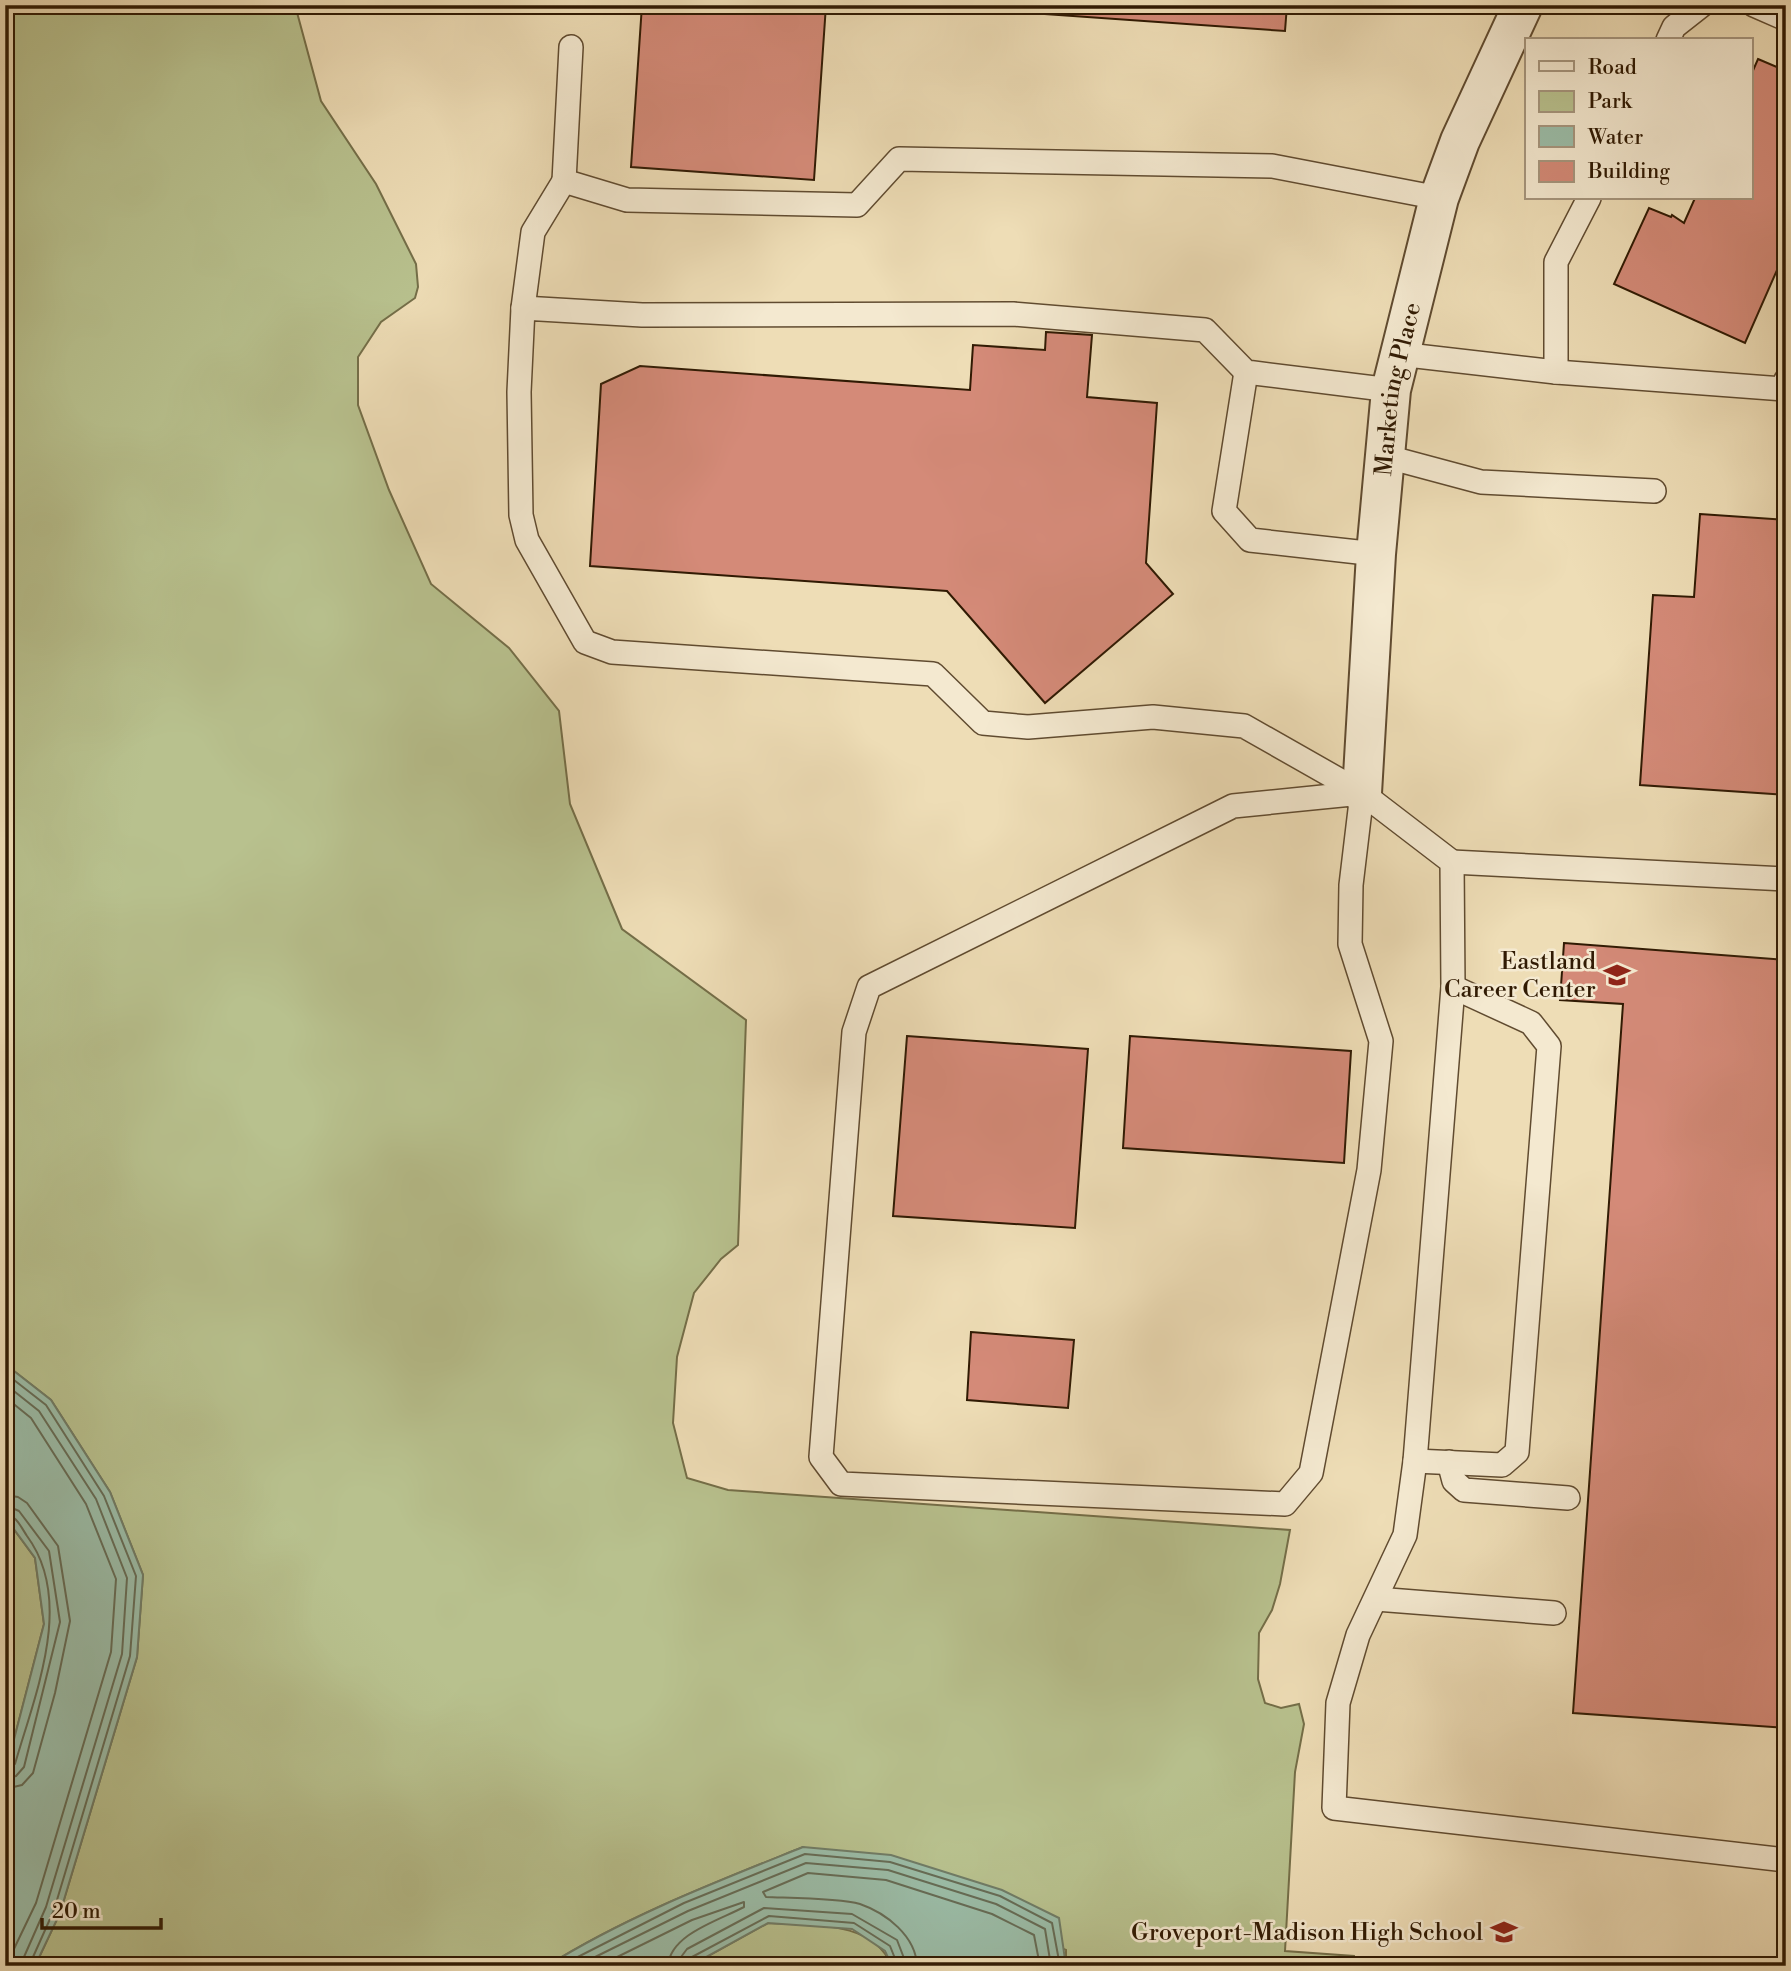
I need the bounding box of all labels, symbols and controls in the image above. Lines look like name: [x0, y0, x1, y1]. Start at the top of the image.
legend: [1525, 38, 1752, 200]
text: Road: [1588, 55, 1637, 81]
text: Park: [1588, 89, 1633, 115]
text: Water: [1587, 125, 1643, 151]
text: Building: [1587, 159, 1670, 185]
street label: Marketing Place: [1369, 299, 1428, 477]
place label: Eastland Career Center: [1444, 947, 1596, 1005]
school or university icon: Eastland Career Center: [1602, 960, 1632, 990]
scale bar: [42, 1887, 161, 1931]
text: 20 m: [52, 1899, 101, 1925]
school or university icon: Groveport-Madison High School: [1489, 1917, 1519, 1947]
place label: Groveport-Madison High School: [1131, 1918, 1483, 1948]

